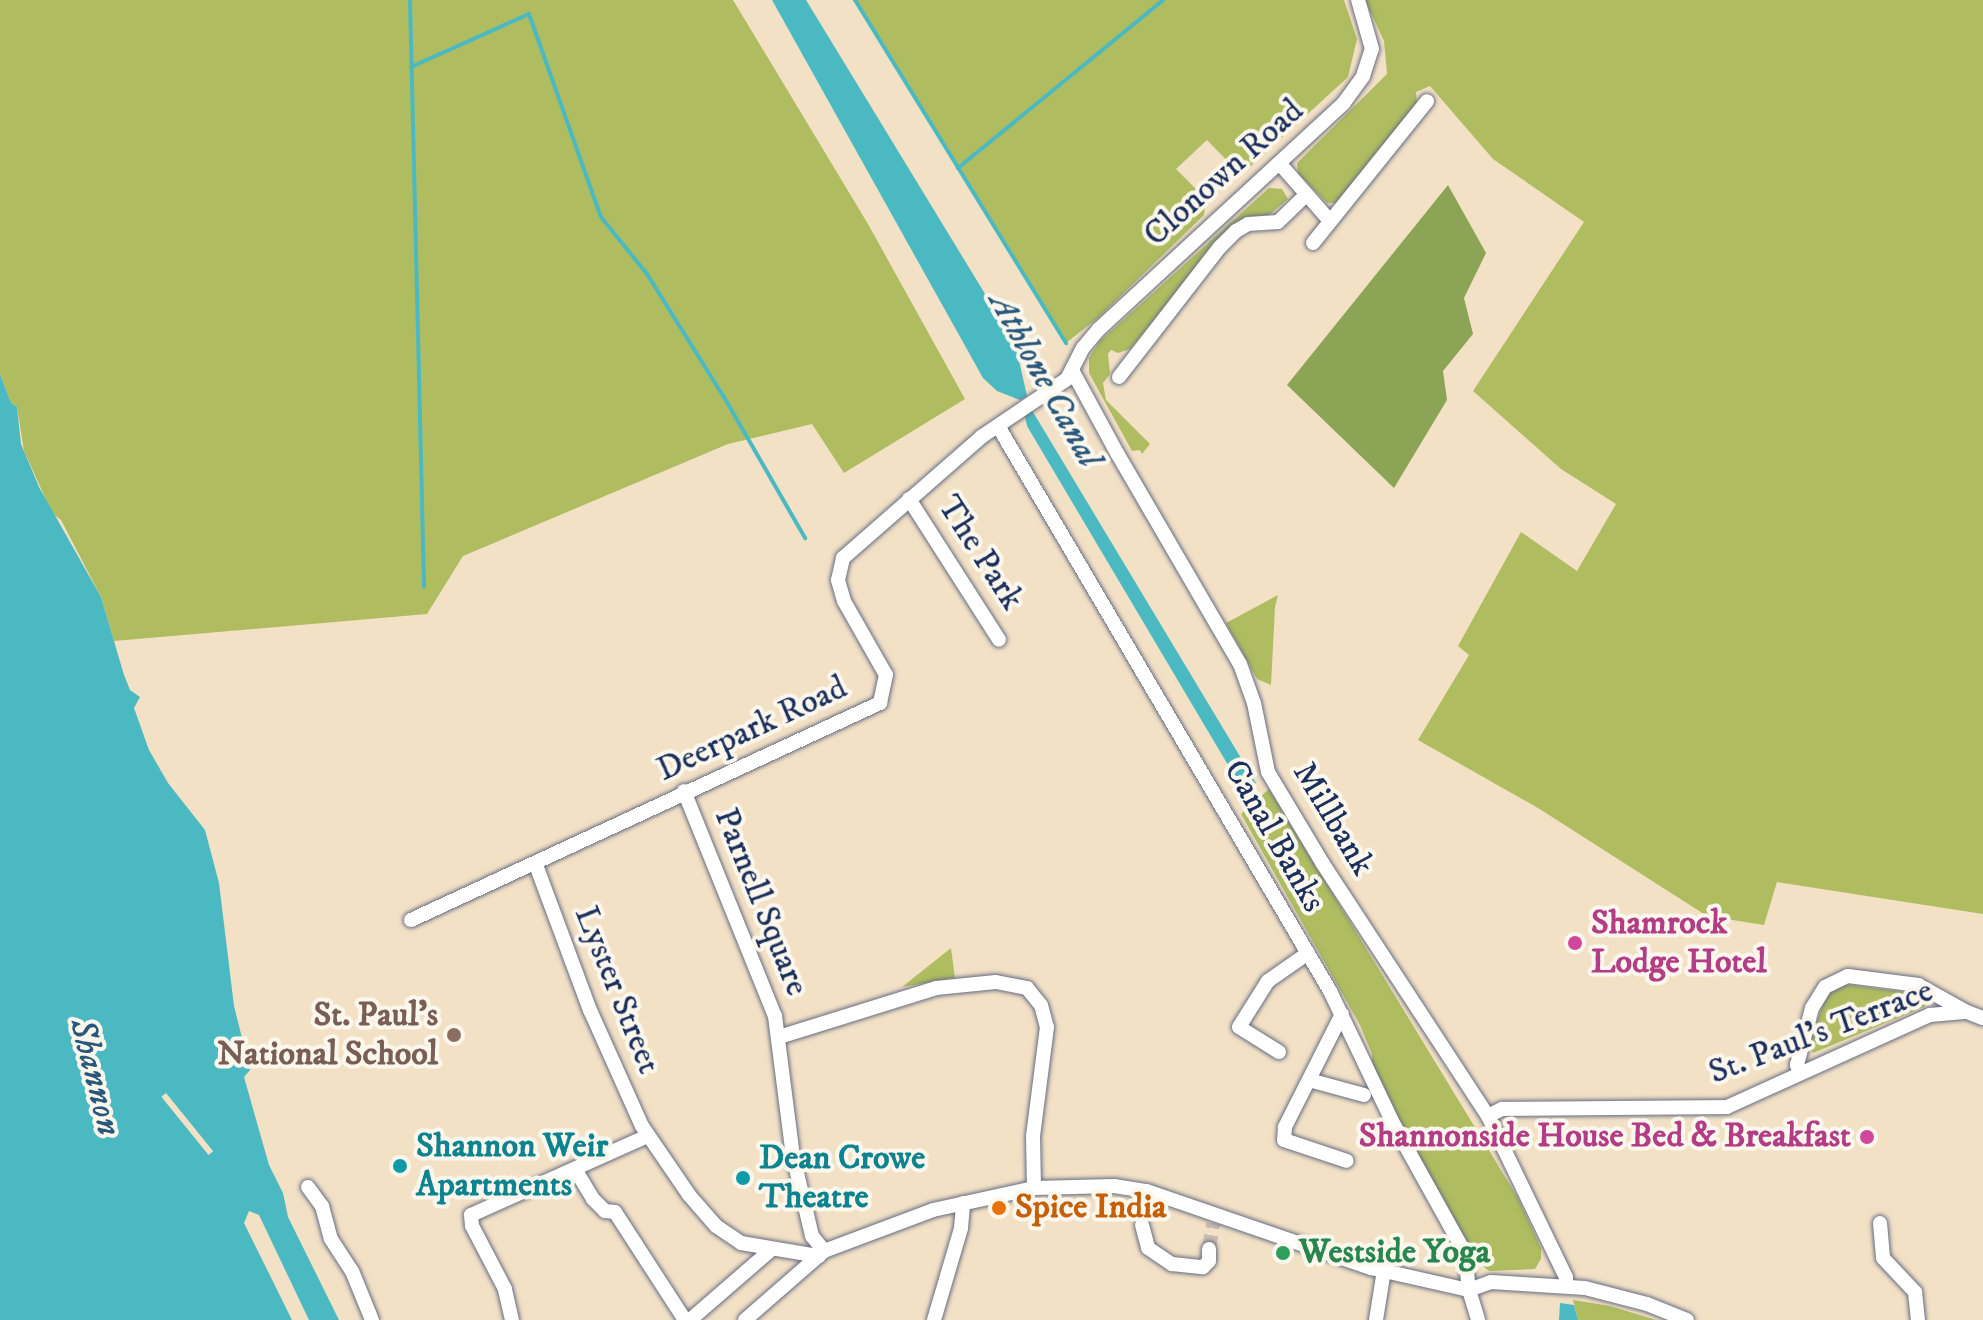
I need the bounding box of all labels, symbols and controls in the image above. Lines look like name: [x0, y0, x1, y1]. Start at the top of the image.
street label: Clonown Road: [1136, 91, 1312, 255]
water label: Athlone Canal: [979, 285, 1111, 475]
street label: The Park: [928, 488, 1032, 618]
street label: Deerpark Road: [651, 667, 853, 791]
street label: Canal Banks: [1214, 753, 1334, 919]
street label: Millbank: [1283, 755, 1383, 883]
street label: Parnell Square: [705, 802, 817, 1002]
street label: Lyster Street: [565, 900, 669, 1080]
place label: Shamrock Lodge Hotel: [1591, 903, 1767, 982]
marker: Shamrock Lodge Hotel: [1566, 934, 1584, 952]
street label: St. Paul's Terrace: [1703, 971, 1939, 1093]
place label: St. Paul's National School: [217, 995, 438, 1074]
water label: Shannon: [60, 1014, 130, 1140]
marker: St. Paul's National School: [445, 1026, 463, 1044]
place label: Shannonside House Bed & Breakfast: [1359, 1117, 1851, 1157]
place label: Shannon Weir Apartments: [416, 1126, 608, 1206]
marker: Shannonside House Bed & Breakfast: [1858, 1128, 1876, 1146]
place label: Dean Crowe Theatre: [759, 1138, 925, 1218]
marker: Shannon Weir Apartments: [391, 1157, 409, 1175]
marker: Dean Crowe Theatre: [734, 1169, 752, 1187]
place label: Spice India: [1015, 1188, 1167, 1228]
marker: Spice India: [990, 1199, 1008, 1217]
place label: Westside Yoga: [1299, 1233, 1490, 1273]
marker: Westside Yoga: [1274, 1244, 1292, 1262]

